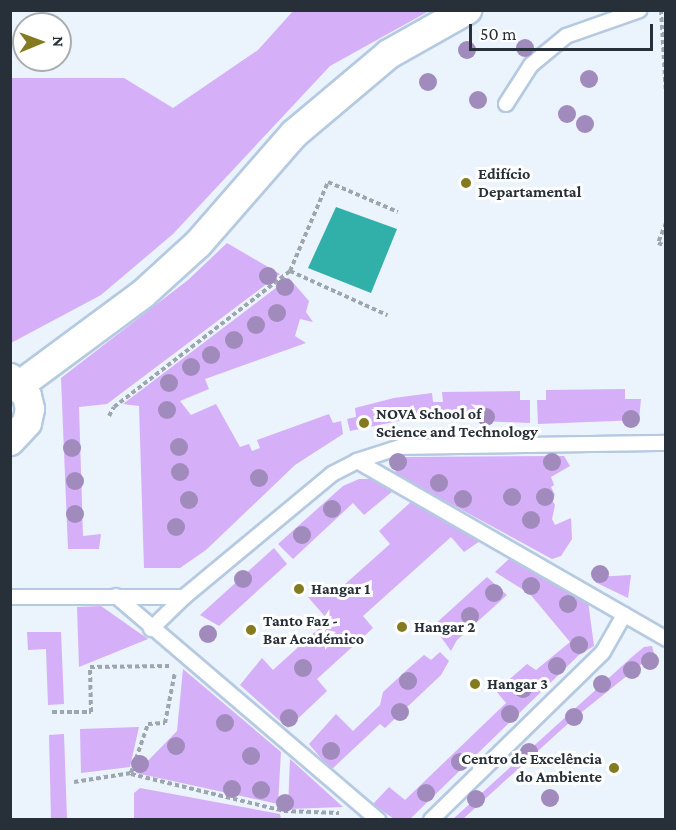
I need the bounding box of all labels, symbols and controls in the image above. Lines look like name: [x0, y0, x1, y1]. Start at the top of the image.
north arrow: [12, 12, 72, 72]
scale bar: [472, 12, 656, 50]
text: 50 m: [480, 24, 517, 44]
text: N: [50, 36, 67, 47]
place label: Edifício Departamental: [478, 164, 581, 202]
marker: Edifício Departamental: [459, 176, 473, 190]
place label: NOVA School of Science and Technology: [376, 404, 538, 442]
marker: NOVA School of Science and Technology: [357, 416, 371, 430]
place label: Hangar 1: [311, 579, 370, 599]
marker: Hangar 1: [292, 582, 306, 596]
place label: Tanto Faz - Bar Académico: [263, 611, 364, 649]
place label: Hangar 2: [414, 617, 475, 637]
marker: Hangar 2: [395, 620, 409, 634]
marker: Tanto Faz - Bar Académico: [244, 623, 258, 637]
place label: Hangar 3: [487, 674, 548, 694]
marker: Hangar 3: [468, 677, 482, 691]
place label: Centro de Excelência do Ambiente: [461, 749, 602, 787]
marker: Centro de Excelência do Ambiente: [607, 761, 621, 775]

